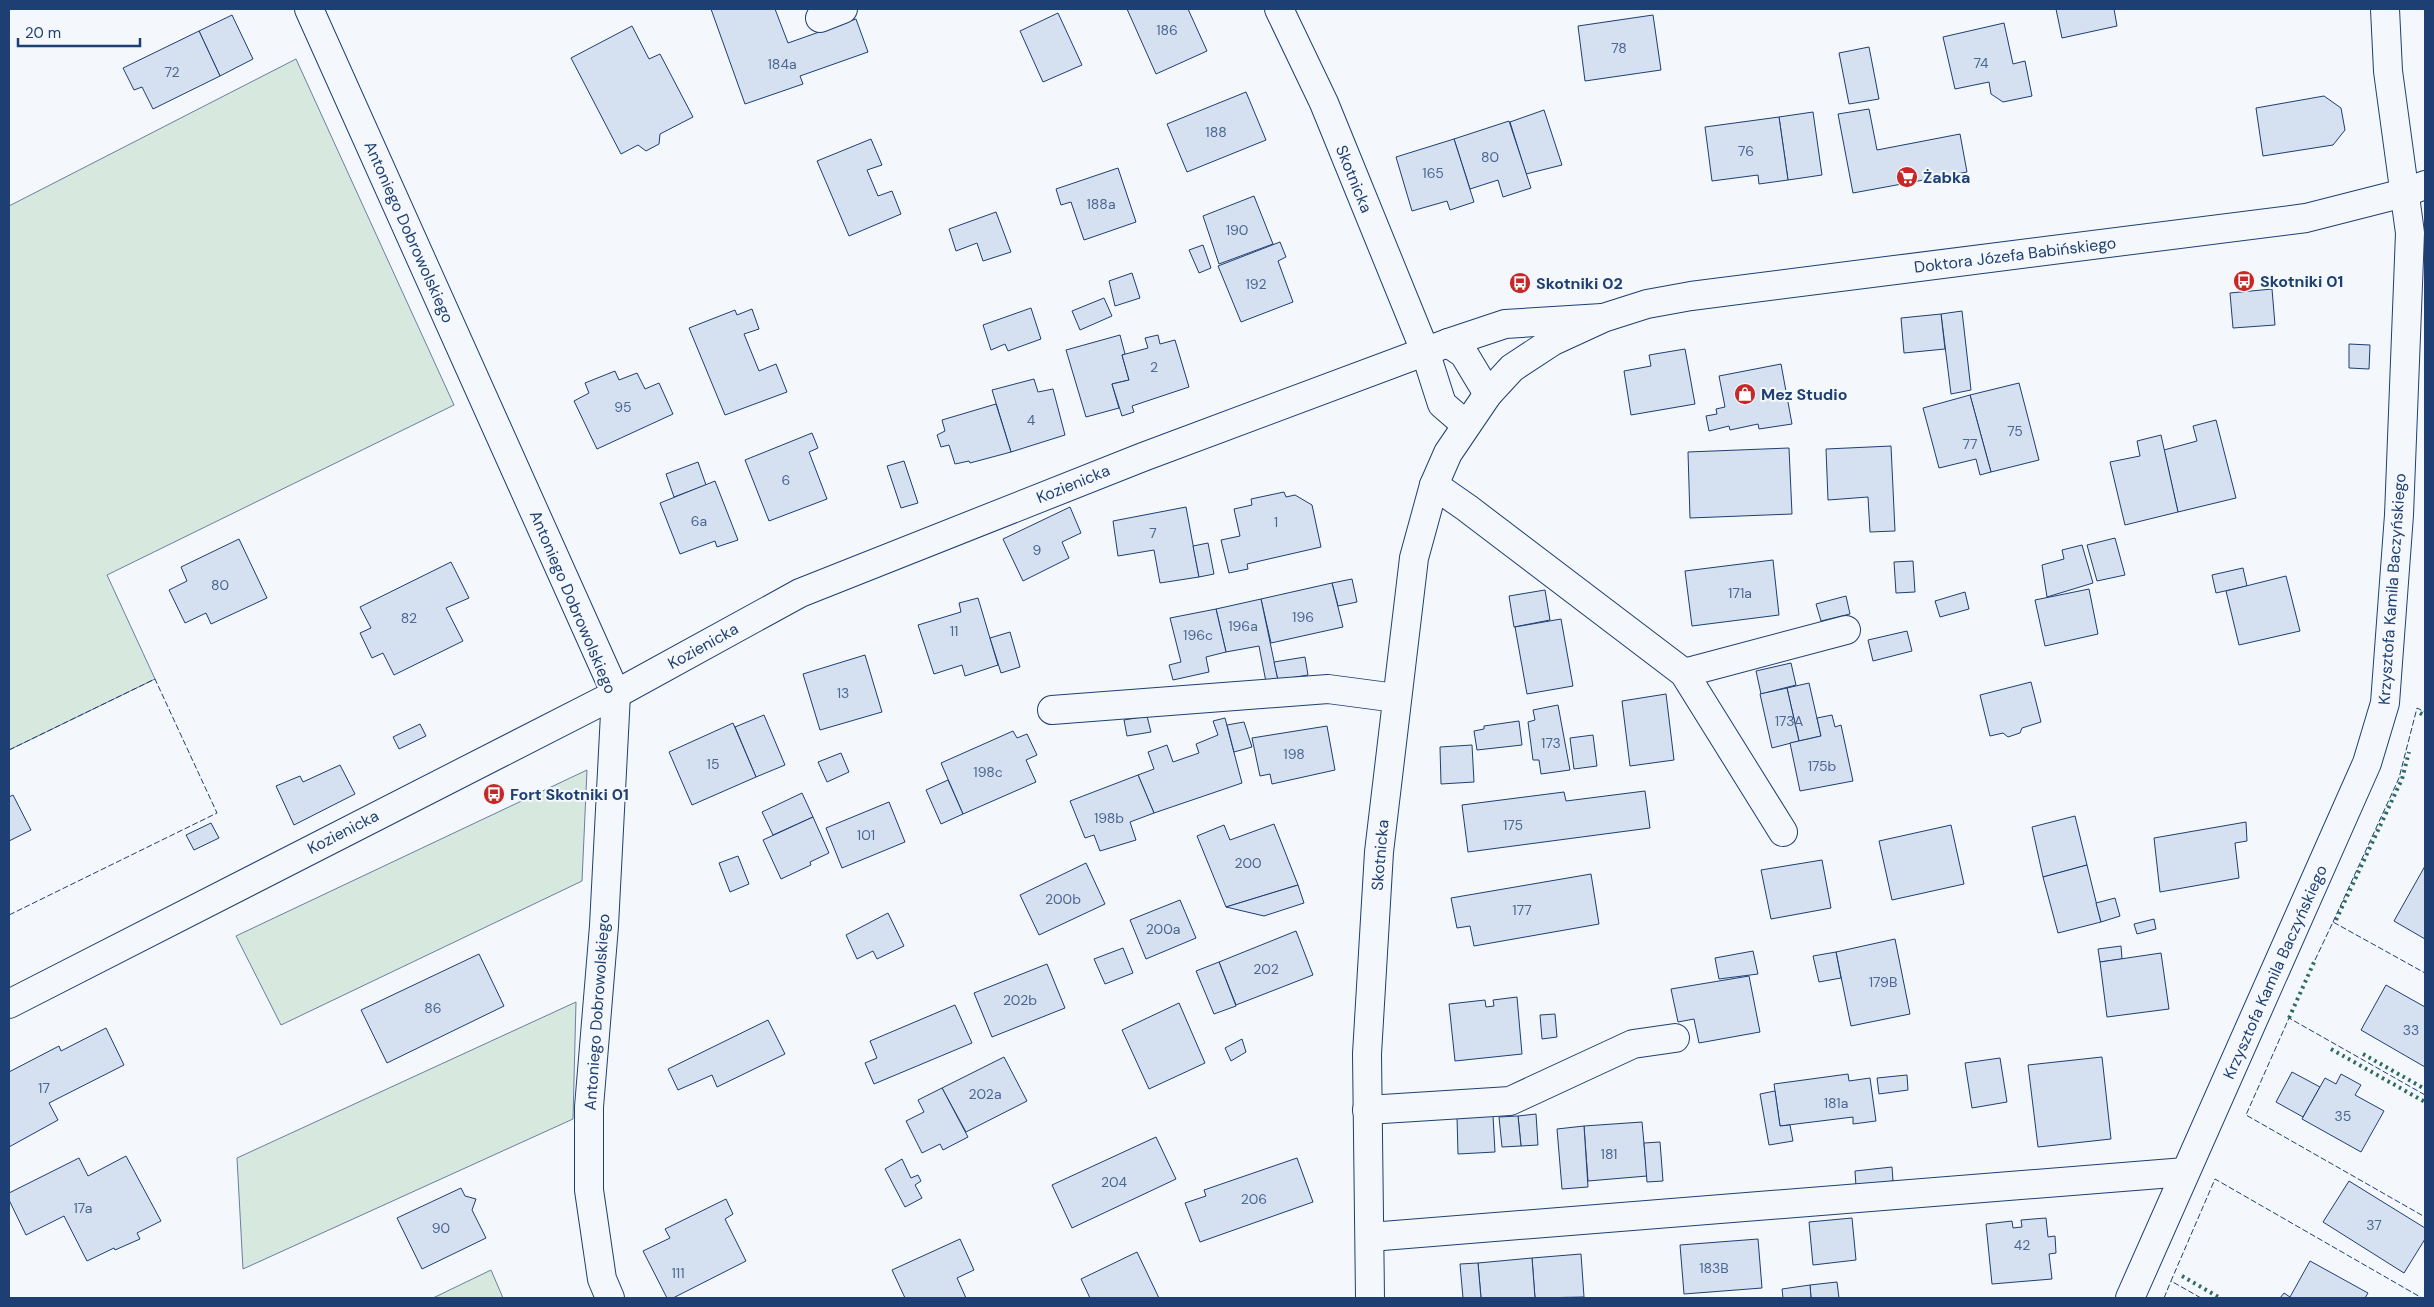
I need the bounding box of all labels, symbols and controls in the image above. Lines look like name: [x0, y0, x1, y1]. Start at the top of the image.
scale bar: [18, 15, 140, 47]
house number: 186: [1156, 21, 1178, 39]
text: 20 m: [25, 23, 61, 43]
house number: 78: [1611, 39, 1627, 57]
house number: 74: [1973, 54, 1989, 72]
house number: 184a: [768, 55, 797, 73]
house number: 72: [164, 63, 180, 81]
house number: 188: [1205, 123, 1227, 141]
street label: Antoniego Dobrowolskiego: [359, 138, 459, 326]
street label: Skotnicka: [1331, 142, 1377, 216]
house number: 76: [1738, 142, 1754, 160]
house number: 80: [1481, 148, 1499, 166]
house number: 165: [1422, 164, 1444, 182]
supermarket icon: Żabka: [1895, 165, 1919, 189]
place label: Żabka: [1923, 167, 1970, 188]
house number: 188a: [1086, 195, 1116, 213]
house number: 190: [1226, 221, 1248, 239]
street label: Doktora Józefa Babińskiego: [1913, 232, 2117, 278]
bus stop icon: Skotniki 01: [2232, 269, 2256, 293]
bus stop icon: Skotniki 02: [1508, 271, 1532, 295]
place label: Skotniki 01: [2260, 271, 2343, 292]
place label: Skotniki 02: [1536, 273, 1623, 294]
house number: 192: [1246, 275, 1267, 293]
house number: 2: [1150, 358, 1158, 376]
shop icon: Mez Studio: [1733, 382, 1757, 406]
place label: Mez Studio: [1761, 384, 1847, 405]
house number: 95: [614, 398, 632, 416]
house number: 4: [1027, 411, 1036, 429]
house number: 75: [2007, 422, 2023, 440]
house number: 77: [1963, 435, 1977, 453]
street label: Kozienicka: [1033, 460, 1113, 508]
house number: 6: [782, 471, 790, 489]
street label: Krzysztofa Kamila Baczyńskiego: [2373, 472, 2411, 706]
street label: Antoniego Dobrowolskiego: [525, 507, 621, 697]
house number: 6a: [691, 512, 707, 530]
house number: 1: [1274, 513, 1278, 531]
house number: 7: [1149, 524, 1157, 542]
house number: 9: [1033, 541, 1042, 559]
house number: 80: [211, 576, 229, 594]
house number: 171a: [1728, 584, 1752, 602]
house number: 196: [1292, 608, 1314, 626]
house number: 82: [401, 609, 417, 627]
house number: 196a: [1228, 617, 1258, 635]
street label: Kozienicka: [664, 618, 742, 674]
house number: 11: [950, 622, 958, 640]
house number: 196c: [1183, 626, 1213, 644]
house number: 13: [837, 684, 849, 702]
house number: 173A: [1775, 712, 1803, 730]
house number: 173: [1541, 734, 1561, 752]
house number: 198: [1283, 745, 1305, 763]
house number: 15: [707, 755, 719, 773]
house number: 175b: [1808, 757, 1837, 775]
house number: 198c: [973, 763, 1003, 781]
bus stop icon: Fort Skotniki 01: [482, 782, 506, 806]
place label: Fort Skotniki 01: [510, 784, 629, 805]
street label: Kozienicka: [304, 805, 382, 859]
house number: 198b: [1094, 809, 1124, 827]
house number: 175: [1503, 816, 1523, 834]
street label: Skotnicka: [1366, 819, 1394, 891]
house number: 101: [857, 826, 875, 844]
house number: 200: [1234, 854, 1262, 872]
street label: Krzysztofa Kamila Baczyńskiego: [2218, 862, 2332, 1082]
house number: 200b: [1045, 890, 1081, 908]
house number: 177: [1512, 901, 1532, 919]
street label: Antoniego Dobrowolskiego: [580, 913, 614, 1111]
house number: 200a: [1146, 920, 1180, 938]
house number: 202: [1253, 960, 1279, 978]
house number: 179B: [1869, 973, 1897, 991]
house number: 202b: [1003, 991, 1037, 1009]
house number: 86: [424, 999, 442, 1017]
house number: 33: [2403, 1021, 2419, 1039]
house number: 17: [38, 1079, 50, 1097]
house number: 202a: [968, 1085, 1002, 1103]
house number: 181a: [1824, 1094, 1848, 1112]
house number: 35: [2335, 1107, 2351, 1125]
house number: 181: [1601, 1145, 1617, 1163]
house number: 204: [1101, 1173, 1127, 1191]
house number: 206: [1241, 1190, 1267, 1208]
house number: 17a: [74, 1199, 92, 1217]
house number: 37: [2366, 1216, 2382, 1234]
house number: 90: [432, 1219, 450, 1237]
house number: 42: [2014, 1236, 2030, 1254]
house number: 183B: [1699, 1259, 1729, 1277]
house number: 111: [671, 1264, 685, 1282]

